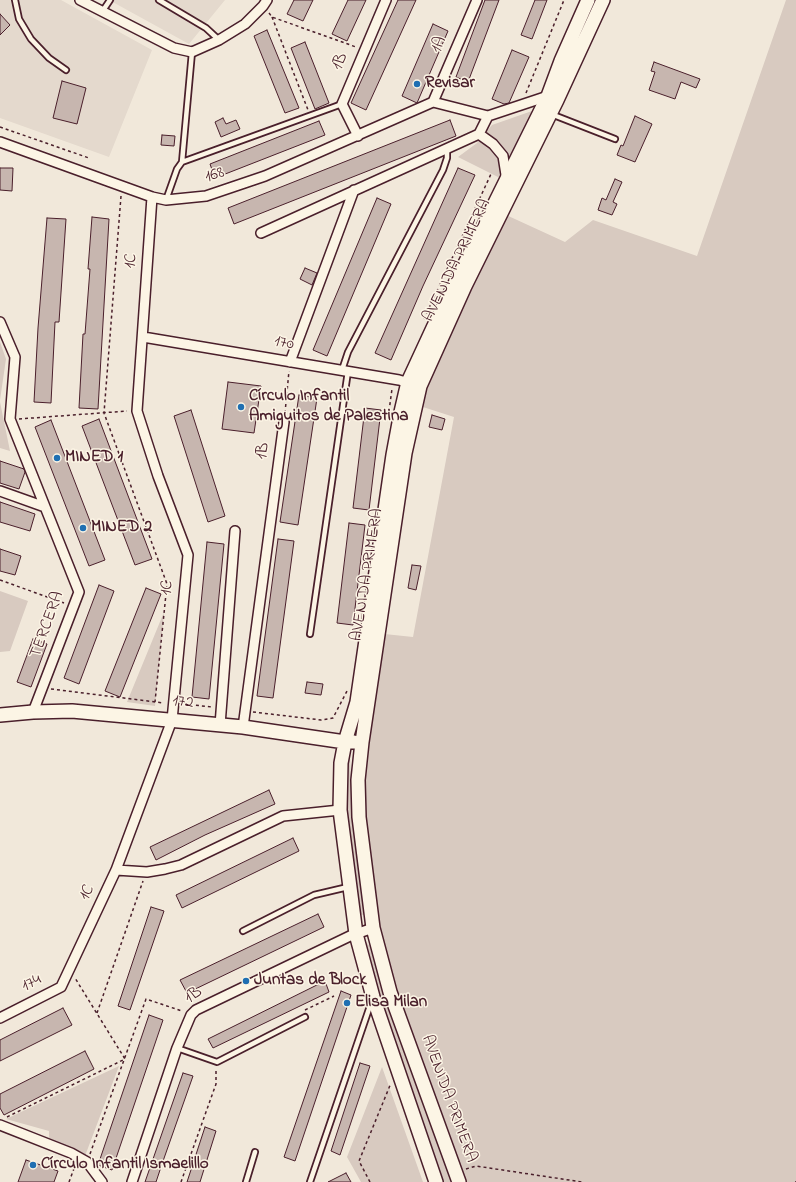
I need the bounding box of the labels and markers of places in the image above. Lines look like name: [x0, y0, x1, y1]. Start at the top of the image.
place label: Revisar: [425, 74, 475, 94]
marker: Revisar: [412, 79, 422, 89]
place label: Círculo Infantil Amiguitos de Palestina: [249, 387, 408, 427]
marker: Círculo Infantil Amiguitos de Palestina: [236, 402, 246, 412]
place label: MINED 1: [65, 448, 123, 468]
marker: MINED 1: [52, 453, 62, 463]
place label: MINED 2: [91, 518, 152, 538]
marker: MINED 2: [78, 523, 88, 533]
place label: Juntas de Block: [254, 971, 367, 991]
marker: Juntas de Block: [241, 976, 251, 986]
place label: Elisa Milan: [355, 993, 427, 1013]
marker: Elisa Milan: [342, 998, 352, 1008]
place label: Círculo Infantil Ismaelillo: [41, 1155, 209, 1175]
marker: Círculo Infantil Ismaelillo: [28, 1160, 38, 1170]

